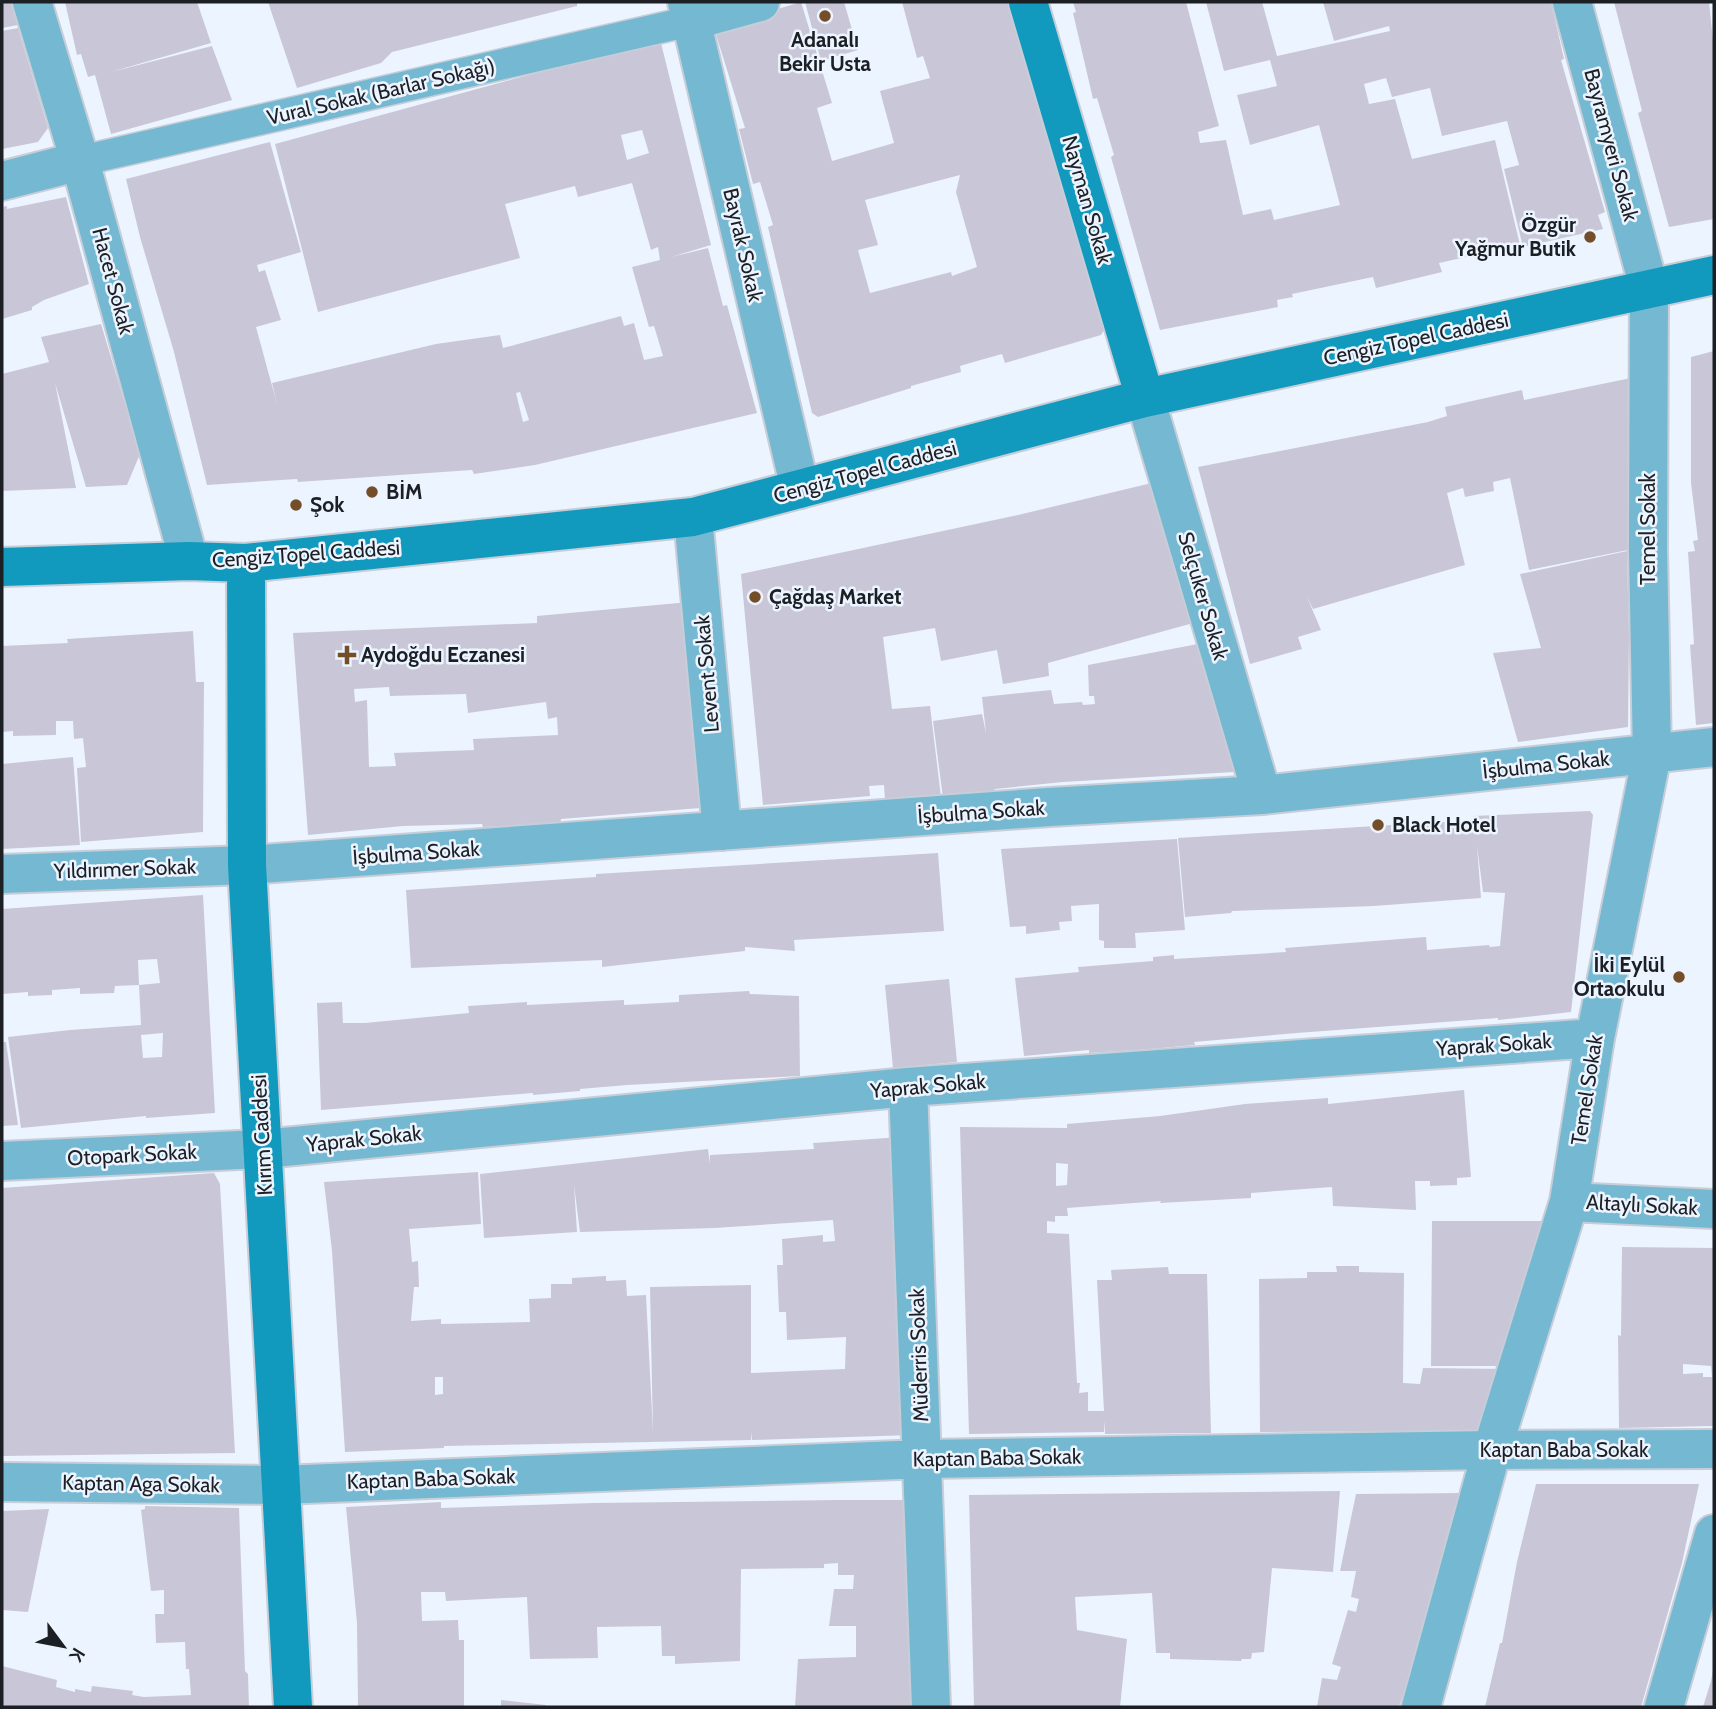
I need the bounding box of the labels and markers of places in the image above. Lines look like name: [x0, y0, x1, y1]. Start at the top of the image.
marker: Adanalı Bekir Usta: [817, 8, 833, 24]
place label: Adanalı Bekir Usta: [779, 27, 872, 76]
place label: Özgür Yağmur Butik: [1454, 212, 1577, 261]
marker: Özgür Yağmur Butik: [1582, 229, 1598, 245]
place label: BİM: [386, 479, 423, 504]
marker: BİM: [364, 484, 380, 500]
place label: Şok: [310, 492, 345, 517]
marker: Şok: [288, 497, 304, 513]
place label: Çağdaş Market: [769, 584, 901, 609]
marker: Çağdaş Market: [747, 589, 763, 605]
place label: Aydoğdu Eczanesi: [361, 642, 525, 667]
marker: Aydoğdu Eczanesi: [339, 647, 355, 663]
place label: Black Hotel: [1392, 812, 1496, 837]
marker: Black Hotel: [1370, 817, 1386, 833]
place label: İki Eylül Ortaokulu: [1574, 952, 1665, 1001]
marker: İki Eylül Ortaokulu: [1671, 969, 1687, 985]

